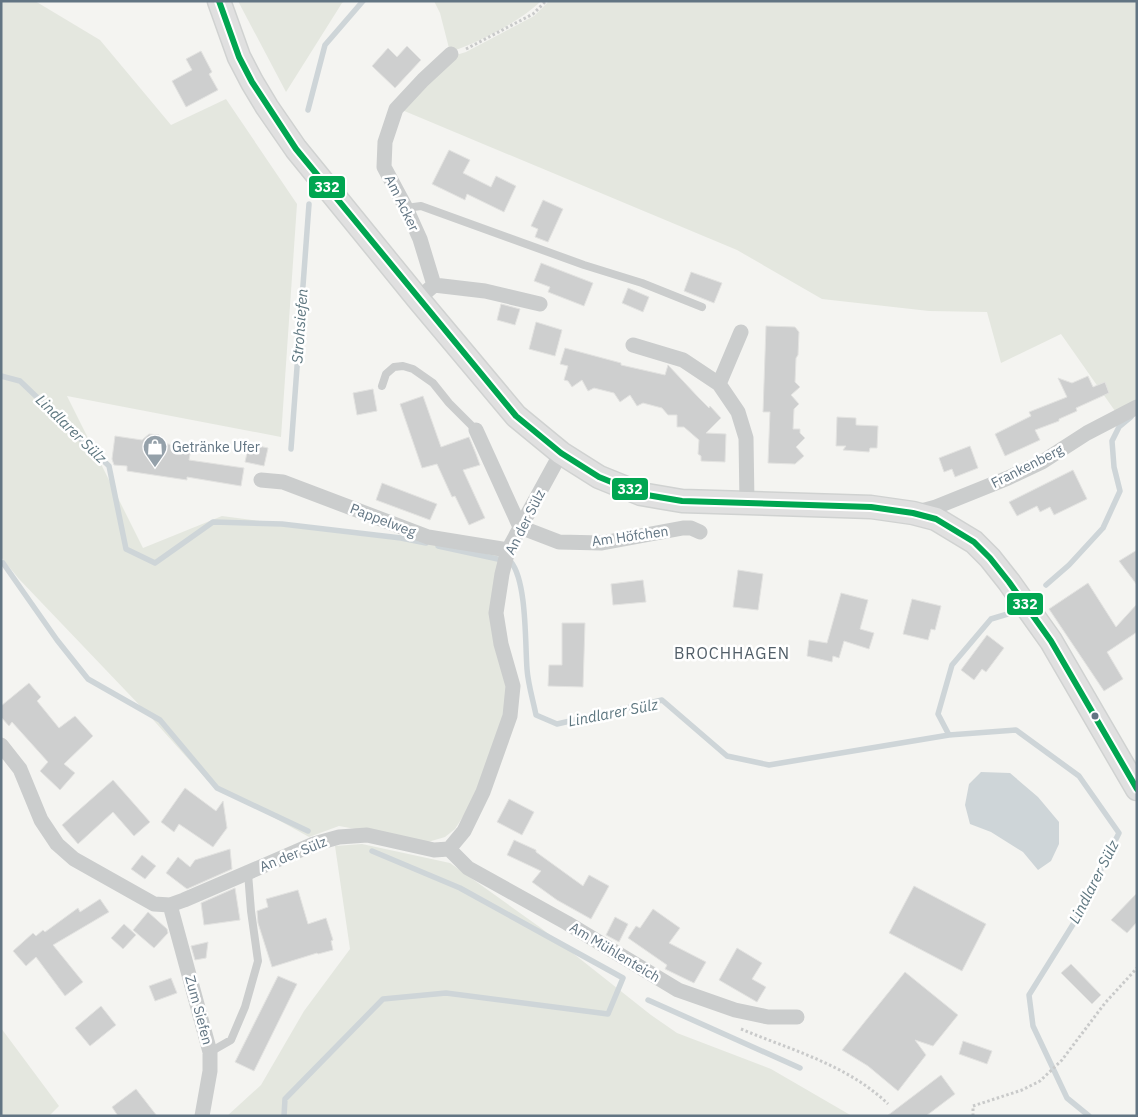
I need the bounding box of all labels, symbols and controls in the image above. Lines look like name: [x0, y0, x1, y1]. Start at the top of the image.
street label: Am Acker: [381, 172, 423, 234]
line badge: 332: [308, 175, 346, 199]
text: 332: [314, 178, 340, 196]
water label: Strohsiefen: [287, 288, 312, 364]
water label: Lindlarer Sülz: [32, 390, 111, 467]
shop icon: Getränke Ufer: [142, 434, 168, 468]
place label: Getränke Ufer: [172, 438, 260, 456]
street label: Frankenberg: [988, 440, 1067, 492]
line badge: 332: [611, 477, 649, 501]
text: 332: [617, 480, 643, 498]
street label: An der Sülz: [501, 486, 549, 558]
street label: Pappelweg: [347, 499, 419, 541]
street label: Am Höfchen: [590, 522, 670, 550]
line badge: 332: [1006, 592, 1044, 616]
text: 332: [1012, 595, 1038, 613]
district label: BROCHHAGEN: [674, 643, 790, 663]
water label: Lindlarer Sülz: [566, 694, 660, 731]
unlabelled marker: [1090, 711, 1100, 721]
street label: An der Sülz: [257, 832, 330, 876]
water label: Lindlarer Sülz: [1064, 837, 1123, 927]
street label: Am Mühlenteich: [567, 918, 663, 986]
street label: Zum Siefen: [181, 973, 217, 1047]

